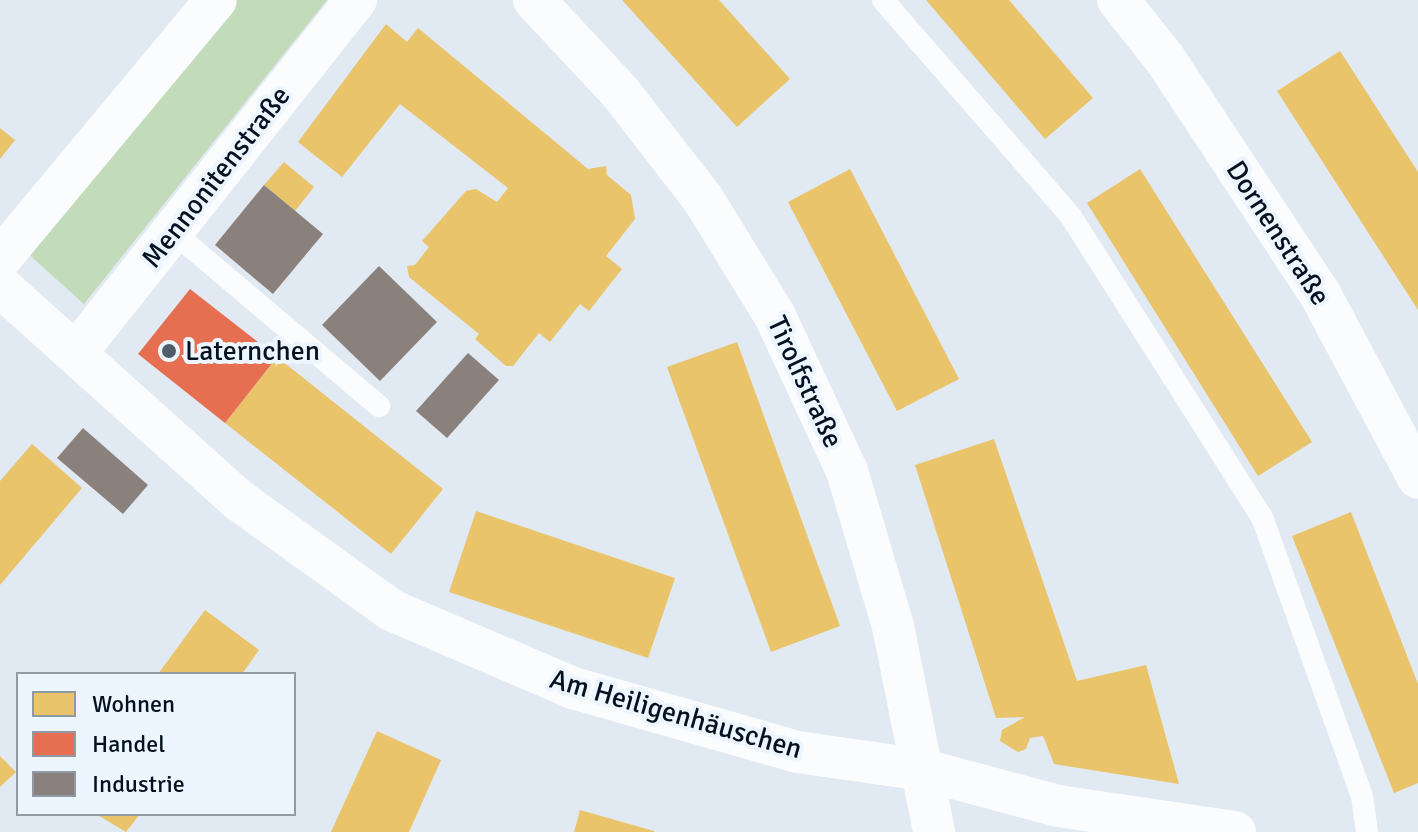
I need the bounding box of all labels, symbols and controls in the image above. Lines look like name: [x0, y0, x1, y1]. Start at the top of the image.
street label: Mennonitenstraße: [135, 80, 297, 274]
street label: Dornenstraße: [1219, 154, 1337, 312]
street label: Tirolfstraße: [760, 311, 850, 453]
place label: Laternchen: [185, 334, 320, 368]
marker: Laternchen: [160, 342, 178, 360]
street label: Am Heiligenhäuschen: [546, 662, 806, 766]
legend: [16, 672, 296, 816]
text: Wohnen: [92, 689, 175, 719]
text: Handel: [92, 729, 165, 759]
text: Industrie: [92, 769, 185, 799]

